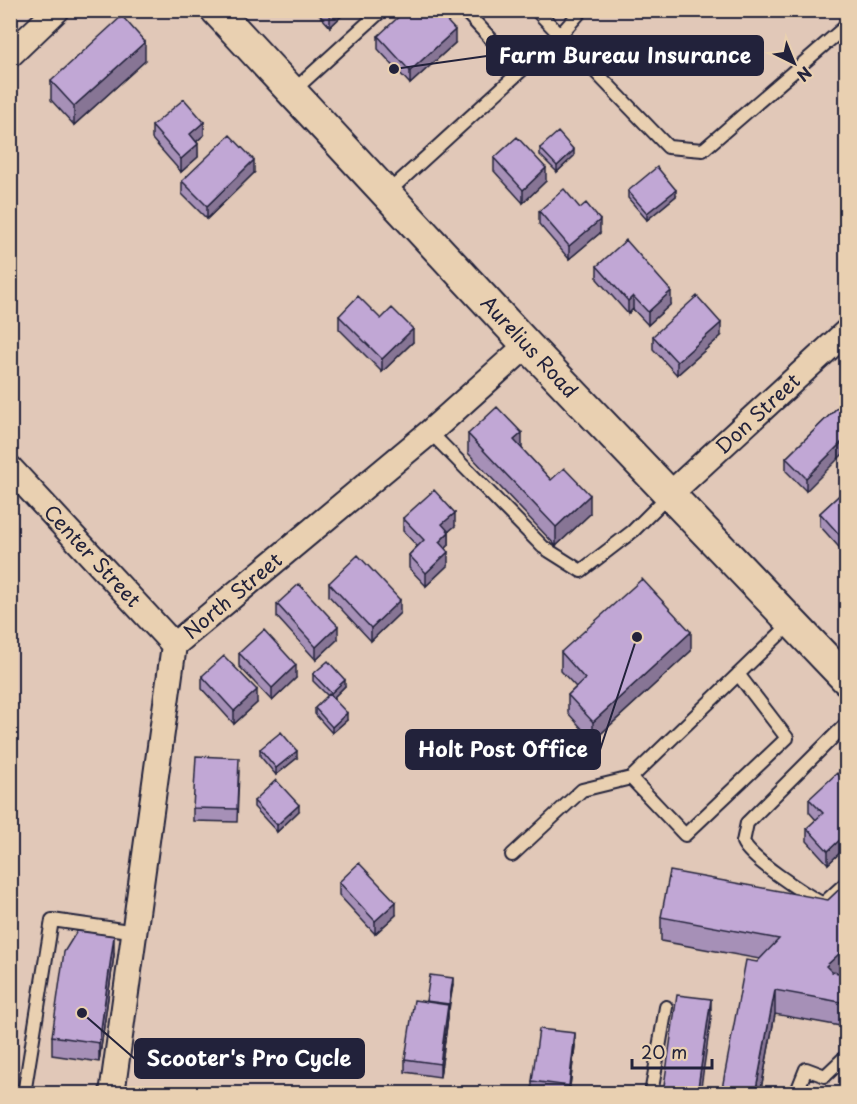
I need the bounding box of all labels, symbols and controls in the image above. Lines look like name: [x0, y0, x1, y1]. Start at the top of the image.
north arrow: [764, 33, 824, 93]
callout: Farm Bureau Insurance: [487, 36, 763, 75]
text: Farm Bureau Insurance: [499, 38, 751, 70]
text: N: [792, 62, 818, 88]
street label: Aurelius Road: [474, 288, 585, 404]
street label: Don Street: [708, 366, 807, 461]
street label: Center Street: [37, 497, 148, 613]
street label: North Street: [176, 545, 288, 646]
callout: Holt Post Office: [406, 730, 600, 769]
text: Holt Post Office: [418, 732, 588, 764]
scale bar: [632, 1032, 712, 1070]
text: 20 m: [641, 1038, 687, 1065]
callout: Scooter's Pro Cycle: [135, 1039, 364, 1078]
text: Scooter's Pro Cycle: [147, 1041, 352, 1073]

